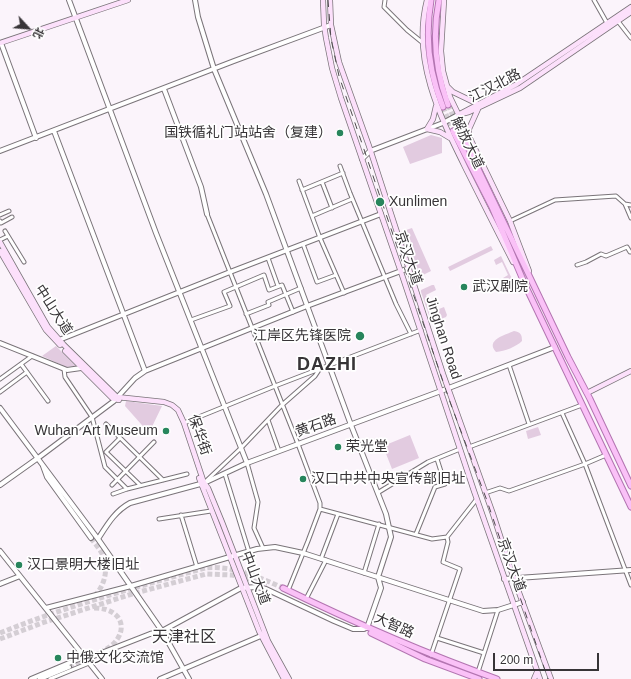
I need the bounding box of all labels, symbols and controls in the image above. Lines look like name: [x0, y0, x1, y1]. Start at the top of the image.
north arrow: [8, 8, 48, 48]
text: 北: [31, 26, 47, 41]
street label: 江汉北路: [466, 66, 524, 106]
street label: 解放大道: [447, 114, 487, 172]
place label: 国铁循礼门站站舍（复建）: [164, 125, 332, 141]
marker: 国铁循礼门站站舍（复建）: [335, 128, 345, 138]
place label: Xunlimen: [389, 194, 447, 210]
marker: Xunlimen: [374, 196, 386, 208]
street label: 京汉大道: [391, 229, 425, 287]
place label: 武汉剧院: [472, 279, 528, 295]
street label: 中山大道: [31, 282, 75, 338]
marker: 武汉剧院: [459, 282, 469, 292]
street label: Jinghan Road: [422, 294, 464, 382]
place label: 江岸区先锋医院: [253, 328, 351, 344]
marker: 江岸区先锋医院: [354, 330, 366, 342]
district label: DAZHI: [297, 354, 357, 376]
street label: 黄石路: [293, 411, 339, 441]
street label: 保华街: [184, 412, 214, 458]
place label: Wuhan Art Museum: [35, 423, 158, 439]
marker: Wuhan Art Museum: [161, 426, 171, 436]
place label: 荣光堂: [346, 439, 388, 455]
marker: 荣光堂: [333, 442, 343, 452]
place label: 汉口中共中央宣传部旧址: [311, 471, 465, 487]
marker: 汉口中共中央宣传部旧址: [298, 474, 308, 484]
street label: 京汉大道: [494, 536, 528, 594]
street label: 中山大道: [237, 549, 273, 607]
place label: 汉口景明大楼旧址: [27, 557, 139, 573]
marker: 汉口景明大楼旧址: [14, 560, 24, 570]
street label: 大智路: [371, 610, 417, 642]
district label: 天津社区: [152, 628, 216, 648]
scale bar: [495, 645, 601, 671]
place label: 中俄文化交流馆: [66, 650, 164, 666]
marker: 中俄文化交流馆: [53, 653, 63, 663]
text: 200 m: [500, 653, 533, 667]

